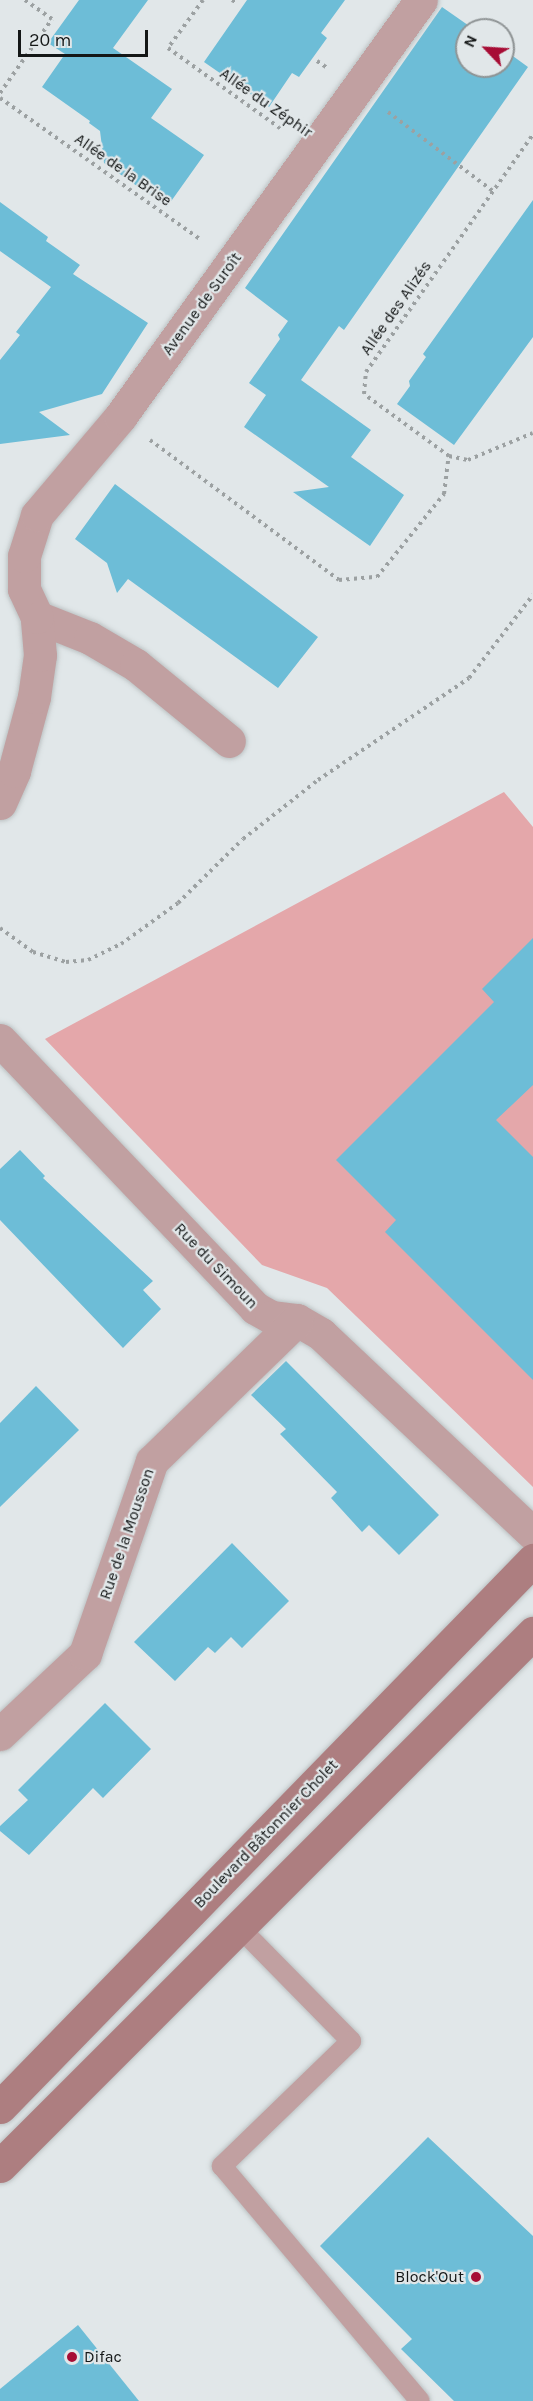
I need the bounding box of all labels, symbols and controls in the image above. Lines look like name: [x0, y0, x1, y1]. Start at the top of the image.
scale bar: [21, 18, 152, 56]
north arrow: [455, 18, 515, 78]
text: 20 m: [29, 29, 71, 51]
text: N: [459, 32, 481, 50]
street label: Allée du Zéphir: [216, 64, 316, 142]
street label: Allée de la Brise: [71, 129, 175, 211]
street label: Avenue de Suroît: [158, 249, 246, 359]
street label: Allée des Alizés: [356, 257, 436, 359]
street label: Rue du Simoun: [170, 1219, 262, 1313]
street label: Rue de la Mousson: [96, 1466, 158, 1602]
street label: Boulevard Bâtonnier Cholet: [190, 1756, 342, 1912]
place label: Block'Out: [395, 2267, 464, 2287]
marker: Block'Out: [469, 2270, 483, 2284]
place label: Difac: [84, 2347, 122, 2367]
marker: Difac: [65, 2350, 79, 2364]

